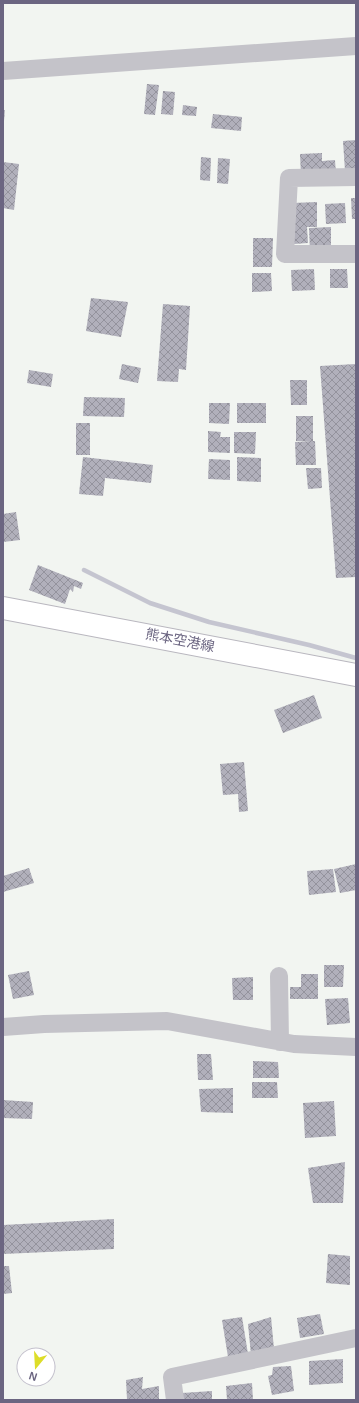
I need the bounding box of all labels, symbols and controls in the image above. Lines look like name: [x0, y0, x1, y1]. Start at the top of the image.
street label: 熊本空港線: [144, 625, 216, 655]
north arrow: [16, 1347, 56, 1387]
text: N: [27, 1370, 39, 1383]

